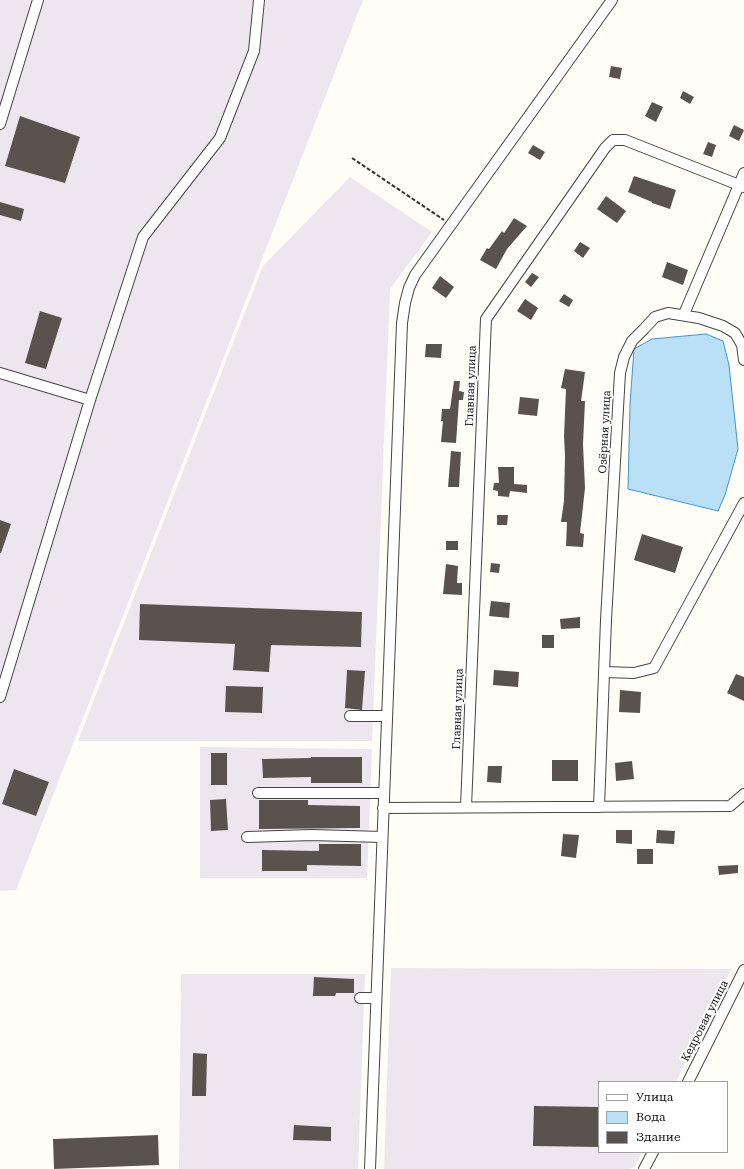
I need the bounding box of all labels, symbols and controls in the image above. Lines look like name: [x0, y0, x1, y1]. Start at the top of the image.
street label: Главная улица: [463, 345, 479, 427]
street label: Озёрная улица: [596, 390, 614, 474]
street label: Главная улица: [450, 668, 466, 750]
street label: Кедровая улица: [679, 978, 731, 1064]
legend: [598, 1081, 728, 1153]
text: Улица: [636, 1090, 673, 1104]
text: Вода: [636, 1110, 665, 1124]
text: Здание: [636, 1130, 680, 1144]

